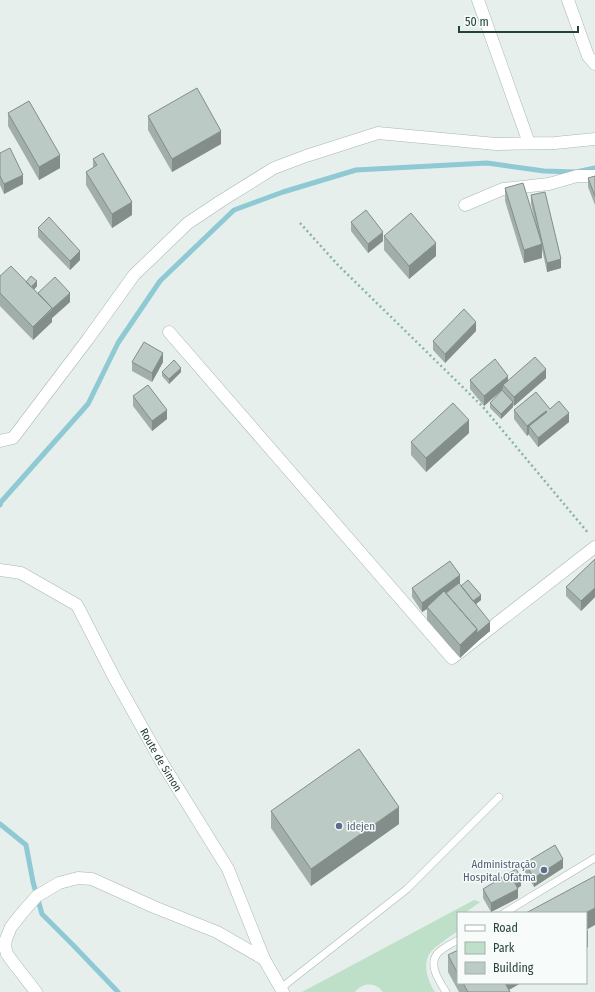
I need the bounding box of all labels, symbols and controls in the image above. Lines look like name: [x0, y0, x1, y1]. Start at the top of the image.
scale bar: [459, 8, 578, 34]
text: 50 m: [465, 15, 489, 29]
street label: Route de Simon: [137, 726, 185, 794]
place label: idejen: [347, 820, 375, 833]
marker: idejen: [334, 821, 344, 831]
place label: Administração Hospital Ofatma: [463, 858, 536, 884]
marker: Administração Hospital Ofatma: [539, 865, 549, 875]
legend: [457, 912, 587, 984]
text: Road: [493, 921, 518, 935]
text: Park: [493, 941, 515, 955]
text: Building: [493, 961, 534, 975]

